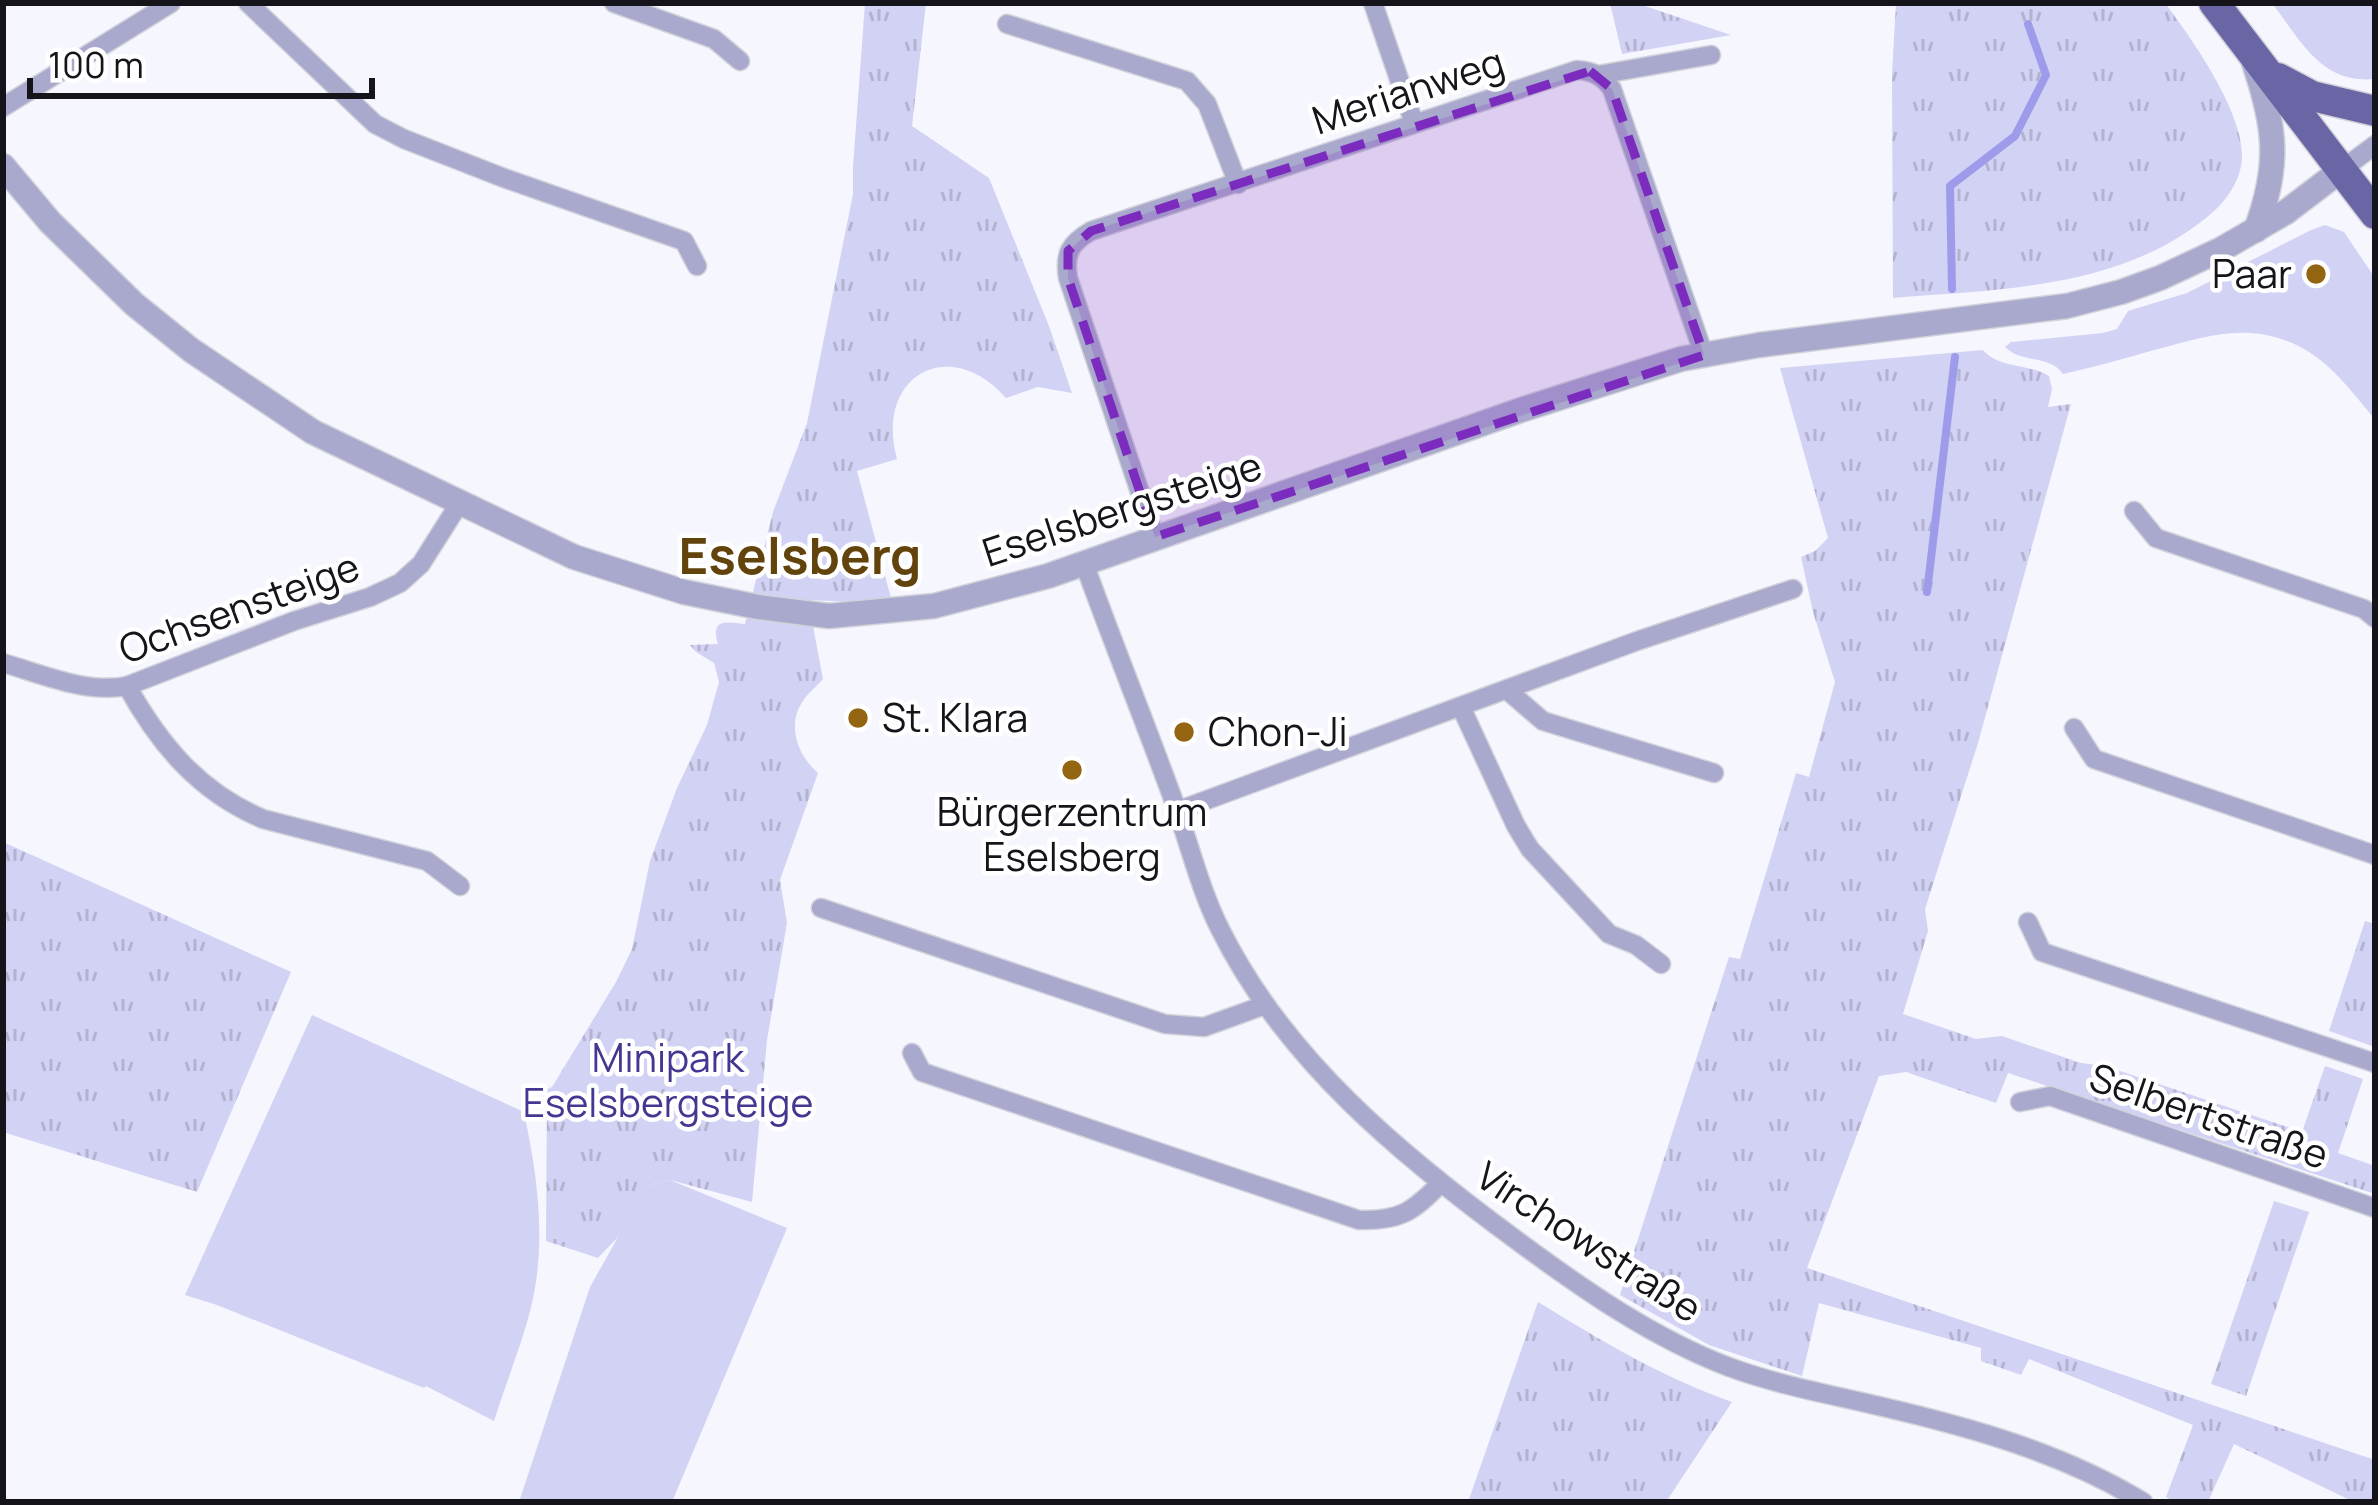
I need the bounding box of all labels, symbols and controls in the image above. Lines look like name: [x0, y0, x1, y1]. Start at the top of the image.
scale bar: [30, 24, 372, 98]
street label: Merianweg: [1305, 34, 1510, 146]
text: 100 m: [48, 40, 144, 89]
place label: Paar: [2212, 246, 2292, 300]
marker: Paar: [2303, 261, 2329, 287]
street label: Eselsbergsteige: [975, 437, 1268, 579]
district label: Eselsberg: [679, 520, 921, 589]
street label: Ochsensteige: [111, 539, 366, 676]
place label: St. Klara: [882, 690, 1028, 744]
place label: Chon-Ji: [1208, 704, 1348, 758]
marker: St. Klara: [845, 705, 871, 731]
marker: Chon-Ji: [1171, 719, 1197, 745]
marker: Bürgerzentrum Eselsberg: [1059, 757, 1085, 783]
place label: Bürgerzentrum Eselsberg: [937, 784, 1207, 883]
park label: Minipark Eselsbergsteige: [523, 1030, 813, 1129]
street label: Selbertstraße: [2083, 1049, 2336, 1181]
street label: Virchowstraße: [1466, 1148, 1713, 1334]

